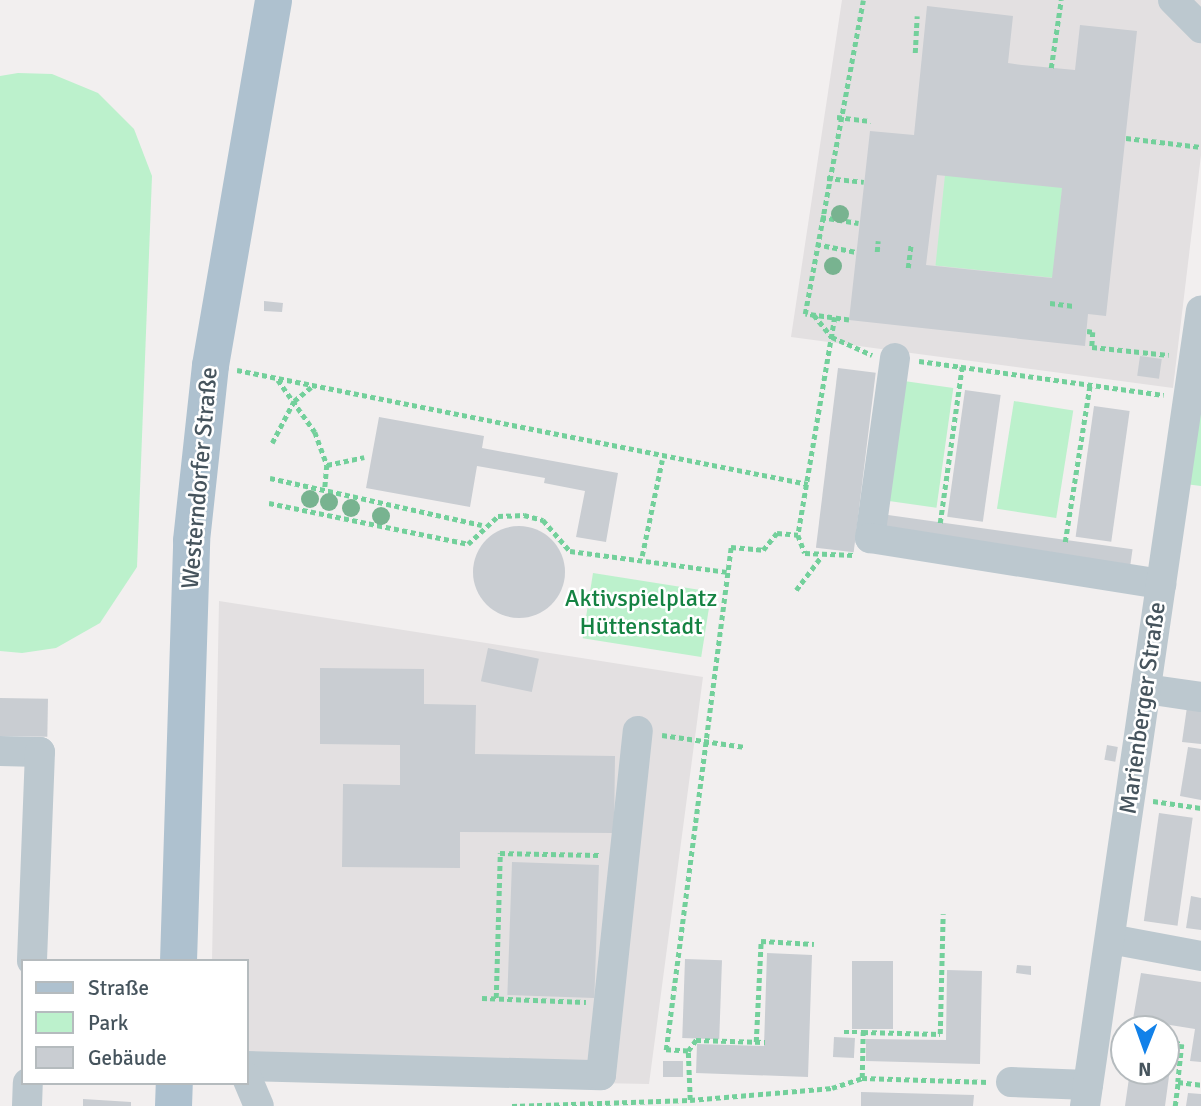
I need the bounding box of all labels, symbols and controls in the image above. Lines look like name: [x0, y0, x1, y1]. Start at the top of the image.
street label: Westerndorfer Straße: [176, 366, 224, 590]
park label: Aktivspielplatz Hüttenstadt: [565, 585, 717, 641]
street label: Marienberger Straße: [1114, 600, 1172, 816]
legend: [21, 959, 248, 1085]
text: Straße: [88, 975, 149, 1001]
text: Park: [88, 1010, 128, 1036]
north arrow: [1110, 1015, 1180, 1085]
text: Gebäude: [88, 1045, 167, 1071]
text: N: [1138, 1057, 1151, 1081]

